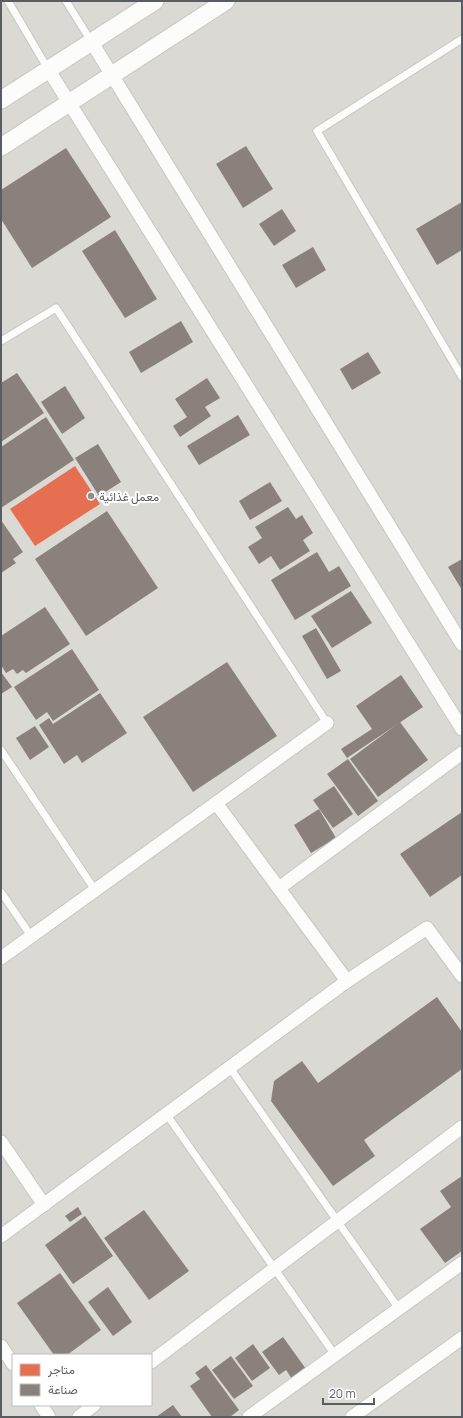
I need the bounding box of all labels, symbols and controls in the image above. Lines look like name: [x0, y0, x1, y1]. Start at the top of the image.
place label: معمل غذائية: [99, 488, 159, 505]
marker: معمل غذائية: [86, 491, 96, 501]
legend: [12, 1354, 152, 1406]
text: متاجر: [47, 1361, 75, 1378]
scale bar: [323, 1380, 374, 1406]
text: صناعة: [48, 1381, 78, 1398]
text: 20 m: [329, 1385, 356, 1402]

